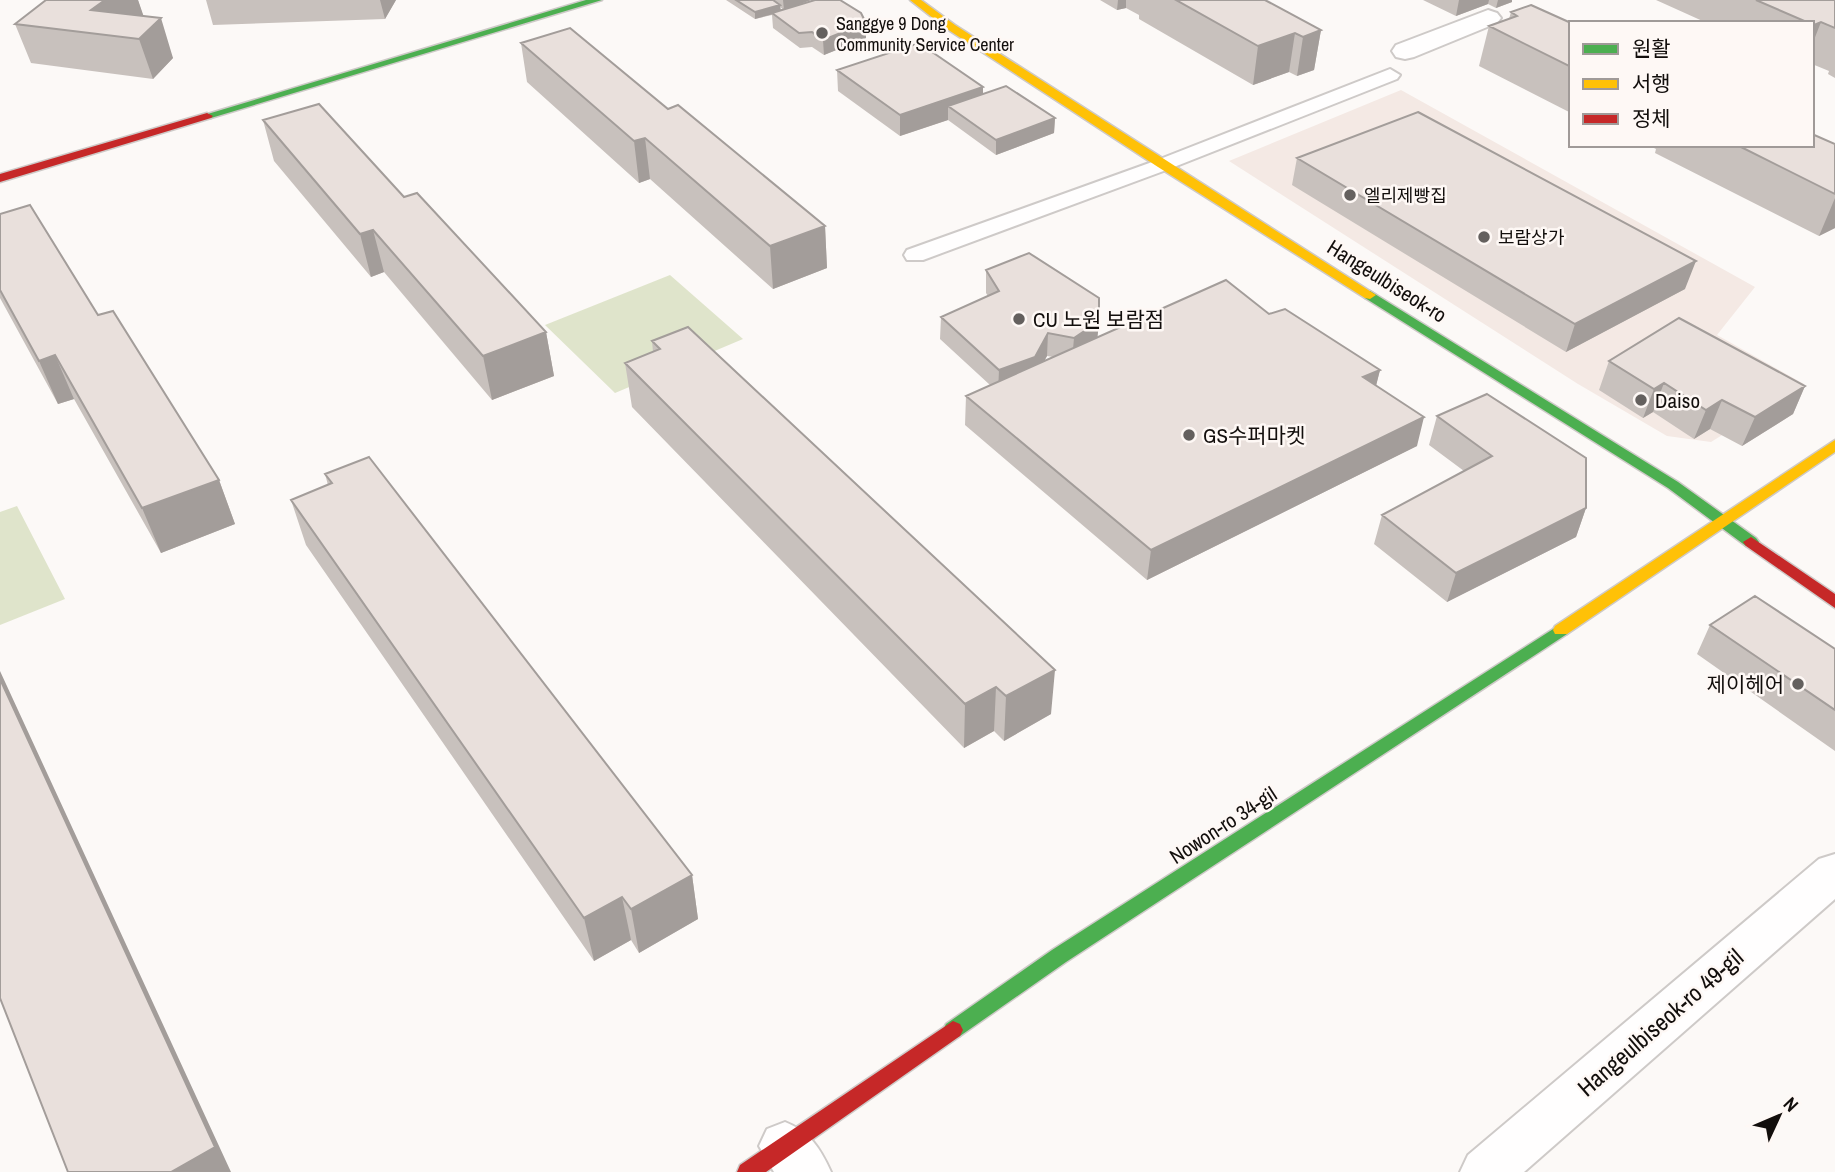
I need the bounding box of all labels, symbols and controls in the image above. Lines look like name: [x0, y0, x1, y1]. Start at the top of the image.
place label: Sanggye 9 Dong Community Service Center: [836, 11, 1014, 57]
legend: [1569, 21, 1814, 147]
marker: Sanggye 9 Dong Community Service Center: [814, 25, 830, 41]
text: 원활: [1632, 34, 1671, 63]
text: 서행: [1632, 69, 1671, 98]
text: 정체: [1632, 104, 1671, 133]
place label: 엘리제빵집: [1364, 183, 1447, 208]
marker: 엘리제빵집: [1342, 187, 1358, 203]
place label: 보람상가: [1498, 225, 1565, 250]
marker: 보람상가: [1476, 229, 1492, 245]
street label: Hangeulbiseok-ro: [1322, 233, 1452, 329]
place label: CU 노원 보람점: [1033, 305, 1164, 334]
marker: CU 노원 보람점: [1011, 311, 1027, 327]
place label: Daiso: [1655, 386, 1700, 415]
marker: Daiso: [1633, 392, 1649, 408]
place label: GS수퍼마켓: [1203, 421, 1305, 450]
marker: GS수퍼마켓: [1181, 427, 1197, 443]
place label: 제이헤어: [1707, 670, 1784, 699]
marker: 제이헤어: [1790, 676, 1806, 692]
street label: Nowon-ro 34-gil: [1164, 779, 1282, 871]
street label: Hangeulbiseok-ro 49-gil: [1570, 941, 1750, 1103]
north arrow: [1744, 1081, 1814, 1151]
text: N: [1778, 1091, 1804, 1117]

